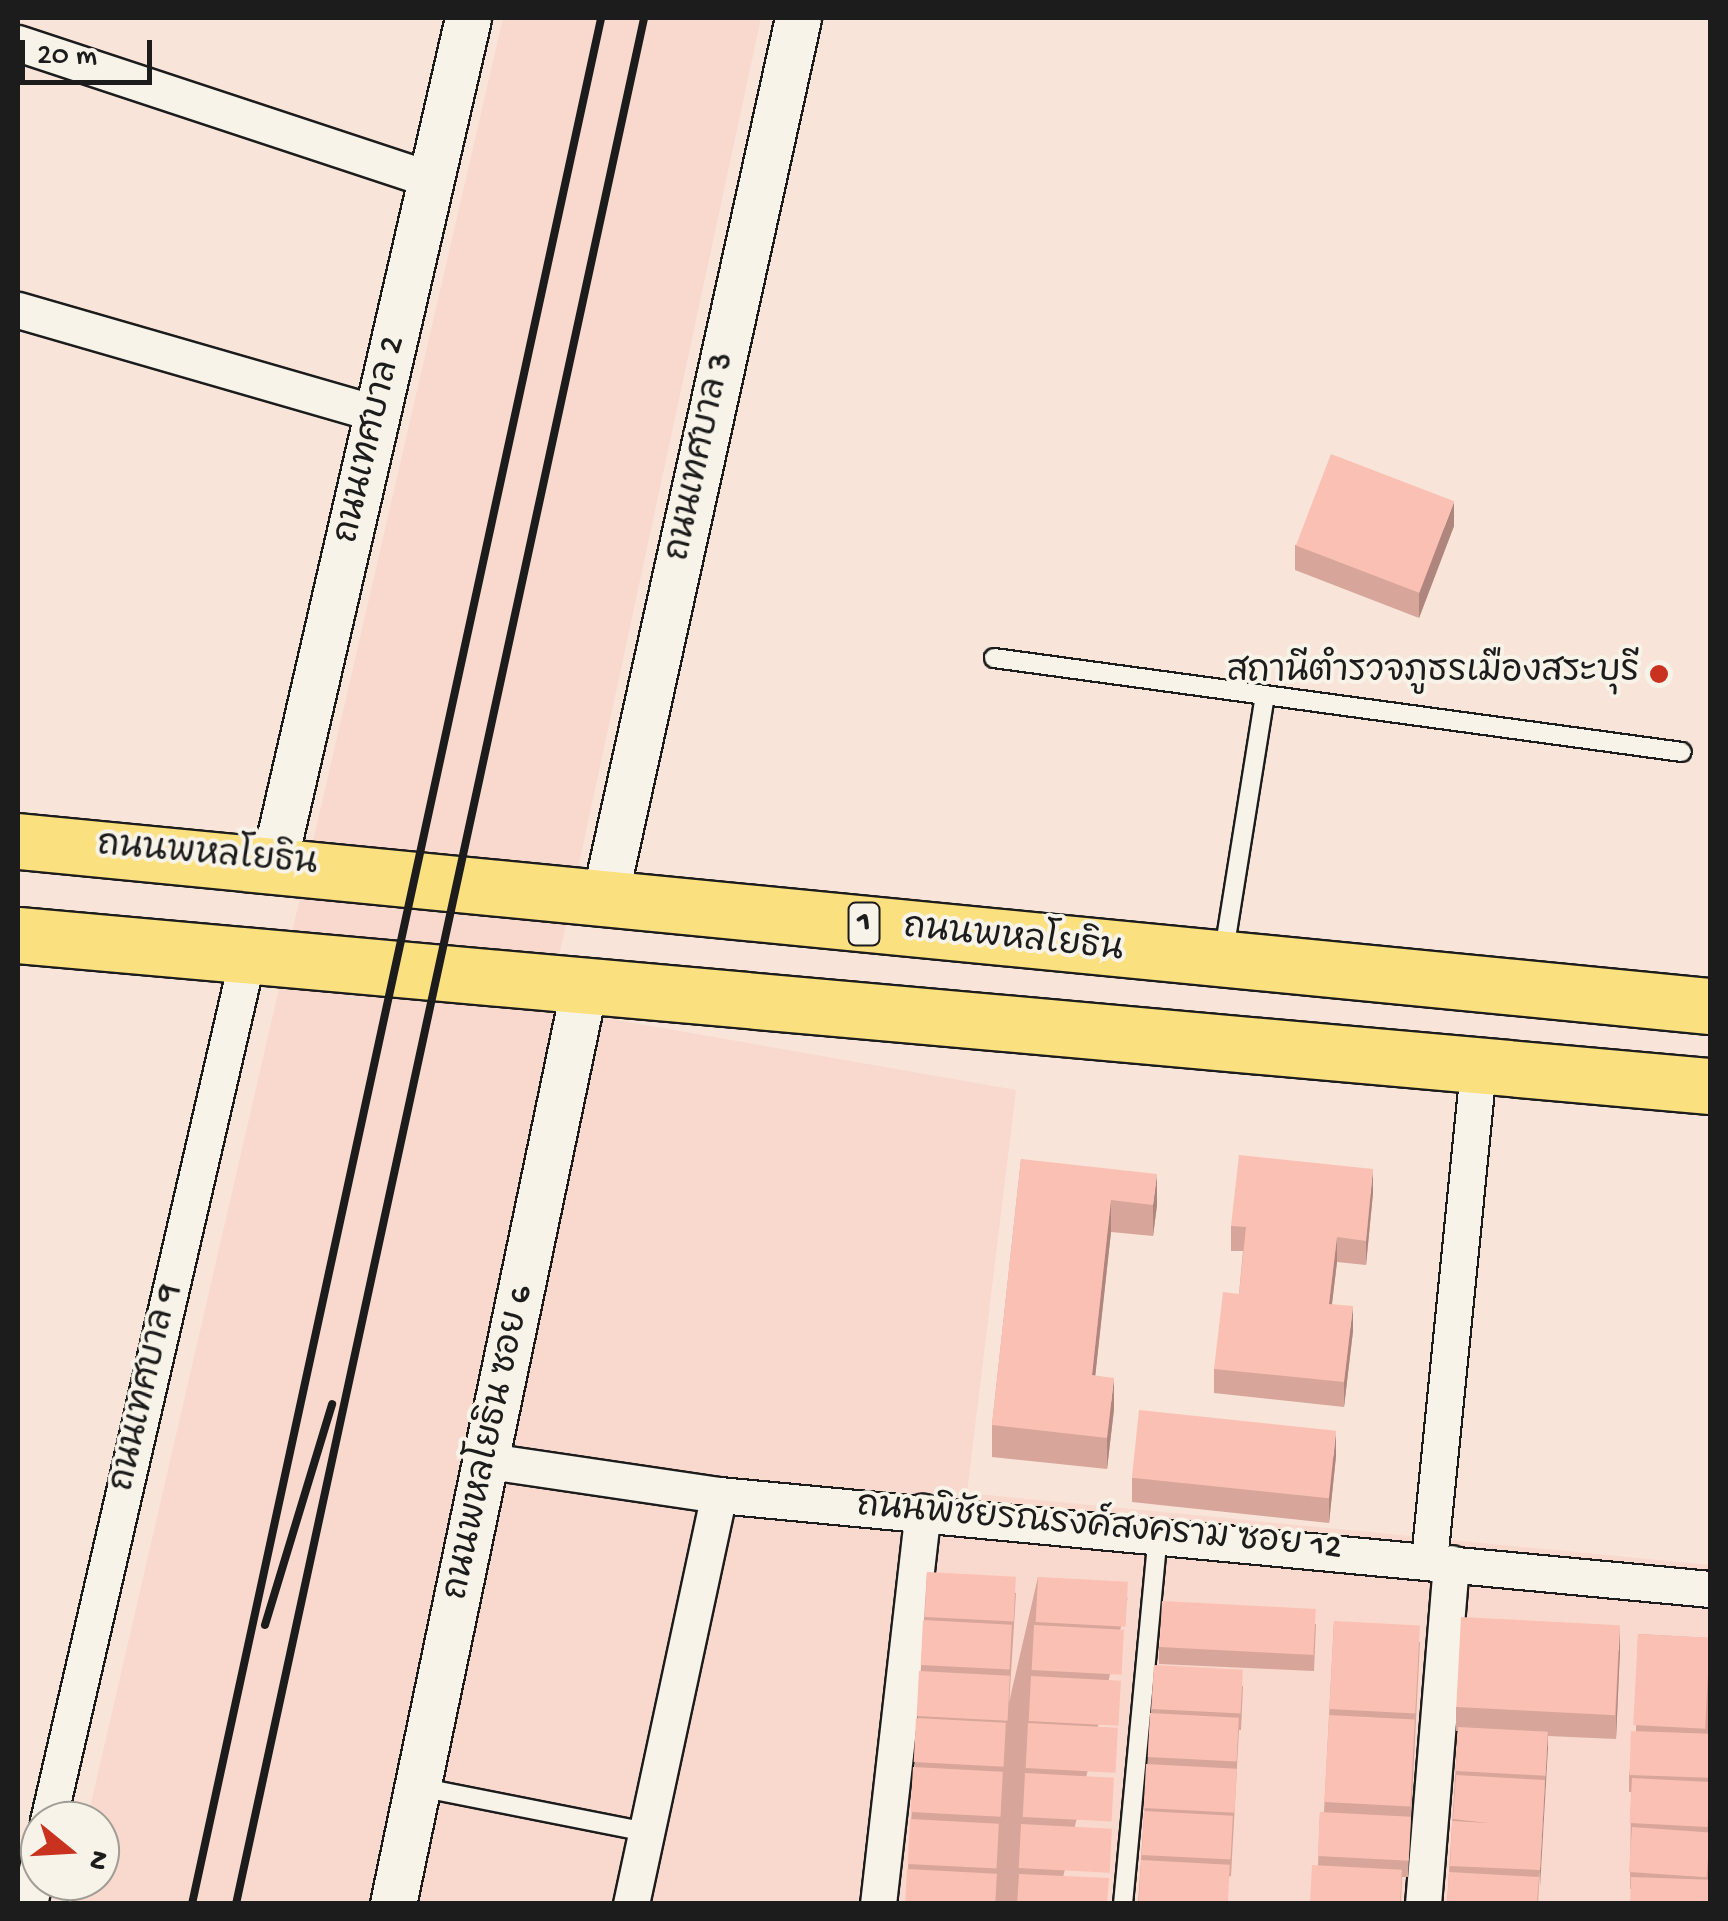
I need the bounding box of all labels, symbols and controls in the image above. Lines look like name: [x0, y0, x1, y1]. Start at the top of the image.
scale bar: [25, 20, 158, 82]
text: 20 m: [37, 40, 97, 75]
street label: ถนนเทศบาล 2: [328, 332, 416, 548]
street label: ถนนเทศบาล 3: [659, 349, 745, 565]
place label: สถานีตำรวจภูธรเมืองสระบุรี: [1227, 653, 1639, 695]
marker: สถานีตำรวจภูธรเมืองสระบุรี: [1648, 663, 1670, 685]
street label: ถนนพหลโยธิน: [95, 826, 319, 888]
road number: 1: [846, 897, 882, 951]
street label: ถนนพหลโยธิน: [901, 909, 1125, 973]
street label: ถนนเทศบาล 9: [104, 1280, 192, 1496]
street label: ถนนพหลโยธิน ซอย 6: [437, 1282, 545, 1604]
street label: ถนนพิชัยรณรงค์สงคราม ซอย 12: [855, 1487, 1343, 1571]
north arrow: [20, 1801, 120, 1901]
text: N: [79, 1846, 116, 1874]

